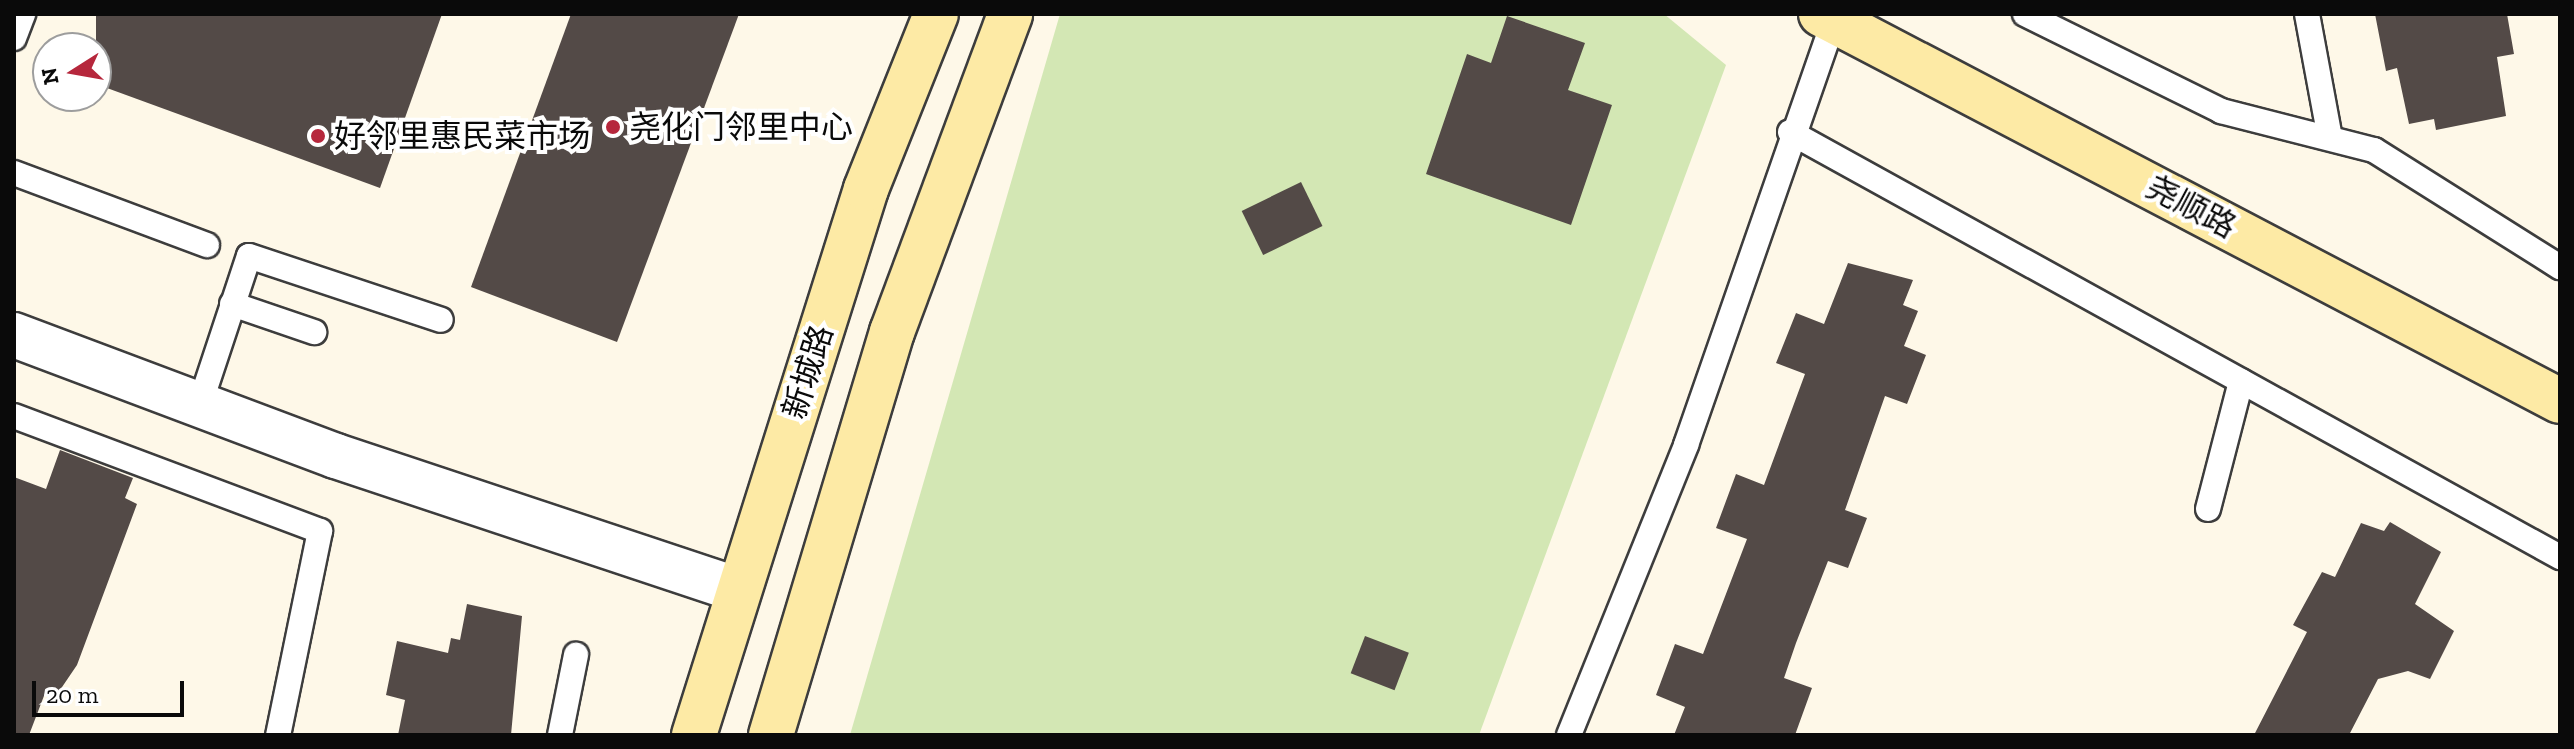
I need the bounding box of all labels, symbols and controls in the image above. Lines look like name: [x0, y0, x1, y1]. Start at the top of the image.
north arrow: [32, 32, 112, 112]
text: N: [35, 66, 65, 87]
place label: 尧化门邻里中心: [629, 108, 853, 146]
place label: 好邻里惠民菜市场: [334, 117, 590, 155]
marker: 尧化门邻里中心: [604, 118, 622, 136]
marker: 好邻里惠民菜市场: [309, 127, 327, 145]
street label: 尧顺路: [2140, 168, 2242, 246]
street label: 新城路: [775, 320, 841, 424]
scale bar: [36, 665, 188, 715]
text: 20 m: [46, 680, 98, 709]

